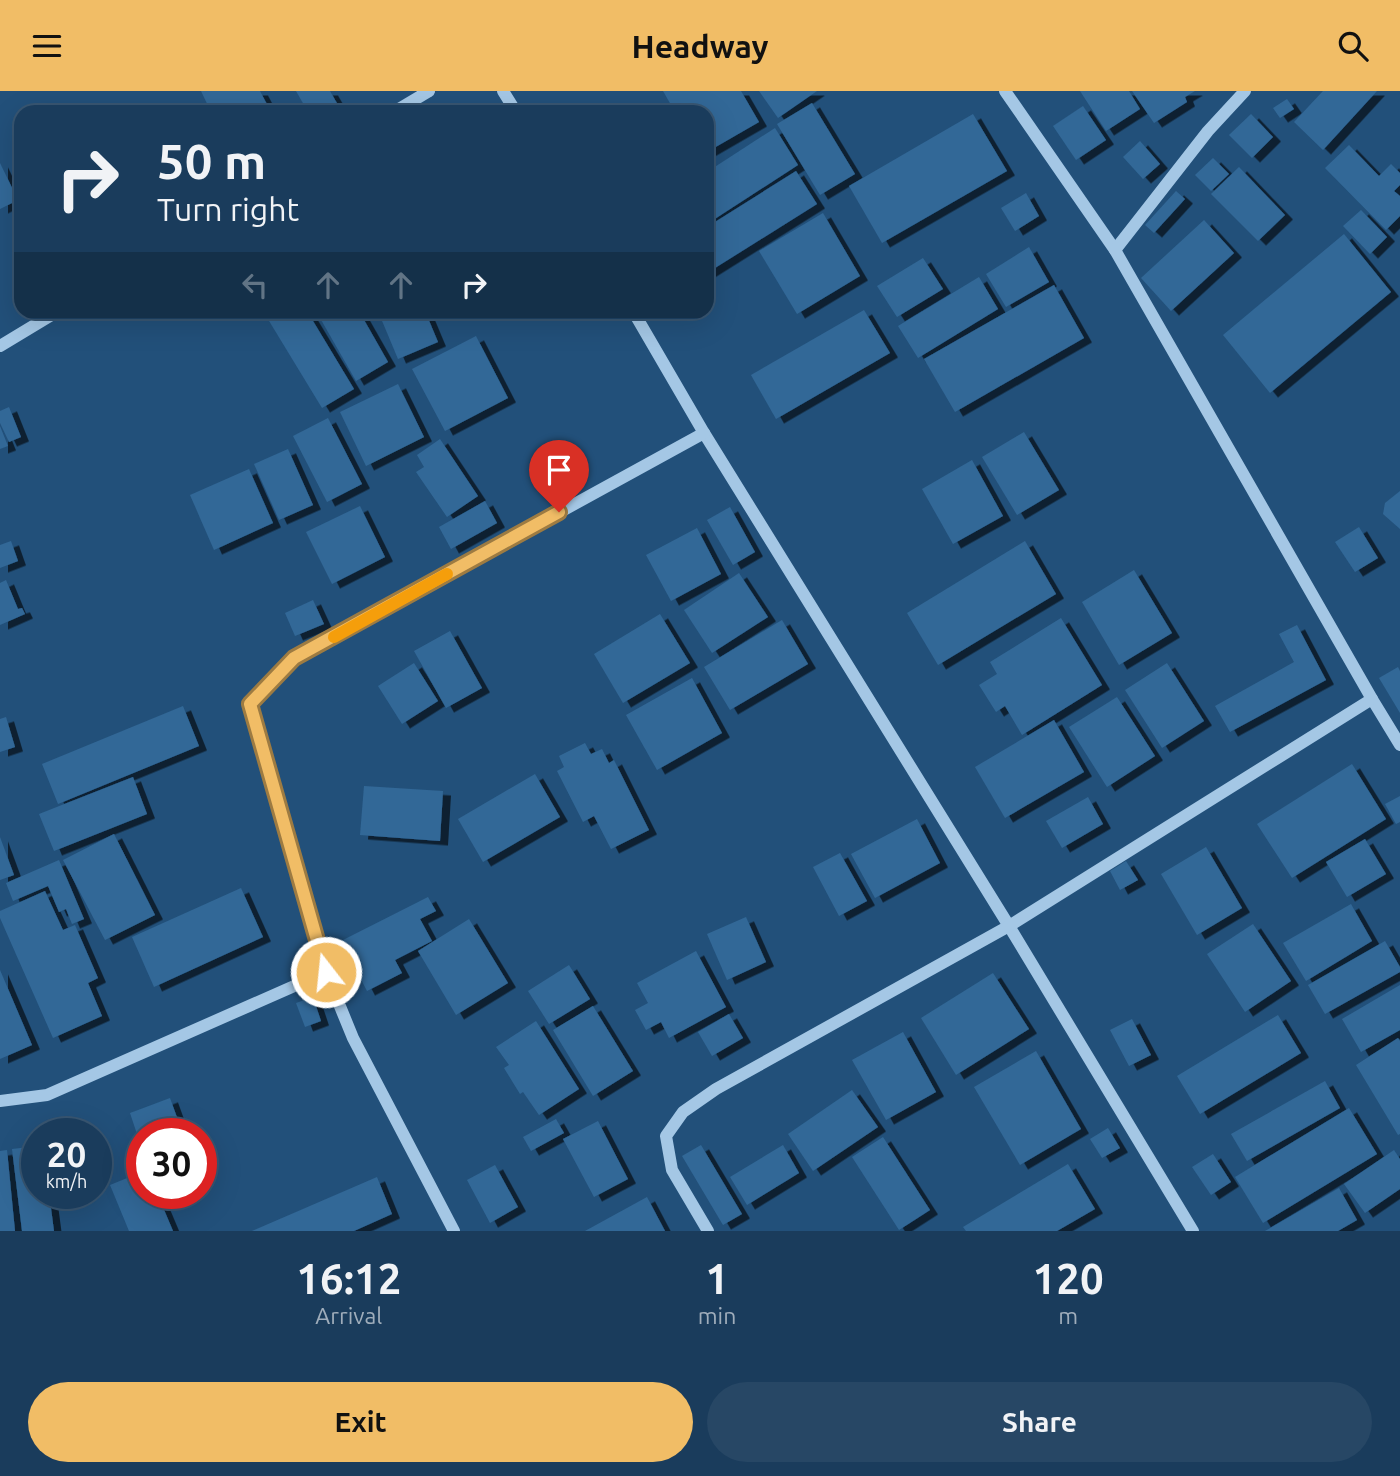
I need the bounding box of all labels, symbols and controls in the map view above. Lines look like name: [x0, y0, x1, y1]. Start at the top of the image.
icon: menu: [28, 27, 66, 65]
icon: search: [1334, 27, 1372, 65]
text: Headway: [631, 28, 769, 64]
icon: right: [42, 133, 133, 224]
text: 50 m: [157, 133, 266, 188]
text: Turn right: [157, 191, 299, 227]
icon: left: [236, 266, 274, 304]
icon: ahead: [309, 266, 347, 304]
icon: ahead: [382, 266, 420, 304]
icon: right: [455, 266, 493, 304]
pin: [529, 440, 589, 512]
icon: arrive: [540, 451, 578, 489]
position arrow: [289, 935, 363, 1009]
speed limit sign: 30: [126, 1118, 217, 1209]
text: 20: [47, 1134, 86, 1174]
text: km/h: [46, 1171, 87, 1191]
text: 16:12: [296, 1255, 401, 1302]
text: 1: [705, 1255, 729, 1302]
text: 120: [1033, 1255, 1104, 1302]
text: Arrival: [315, 1303, 382, 1328]
text: min: [698, 1303, 736, 1328]
text: m: [1058, 1303, 1078, 1328]
button: Exit: [28, 1382, 693, 1462]
button: Share: [707, 1382, 1372, 1462]

